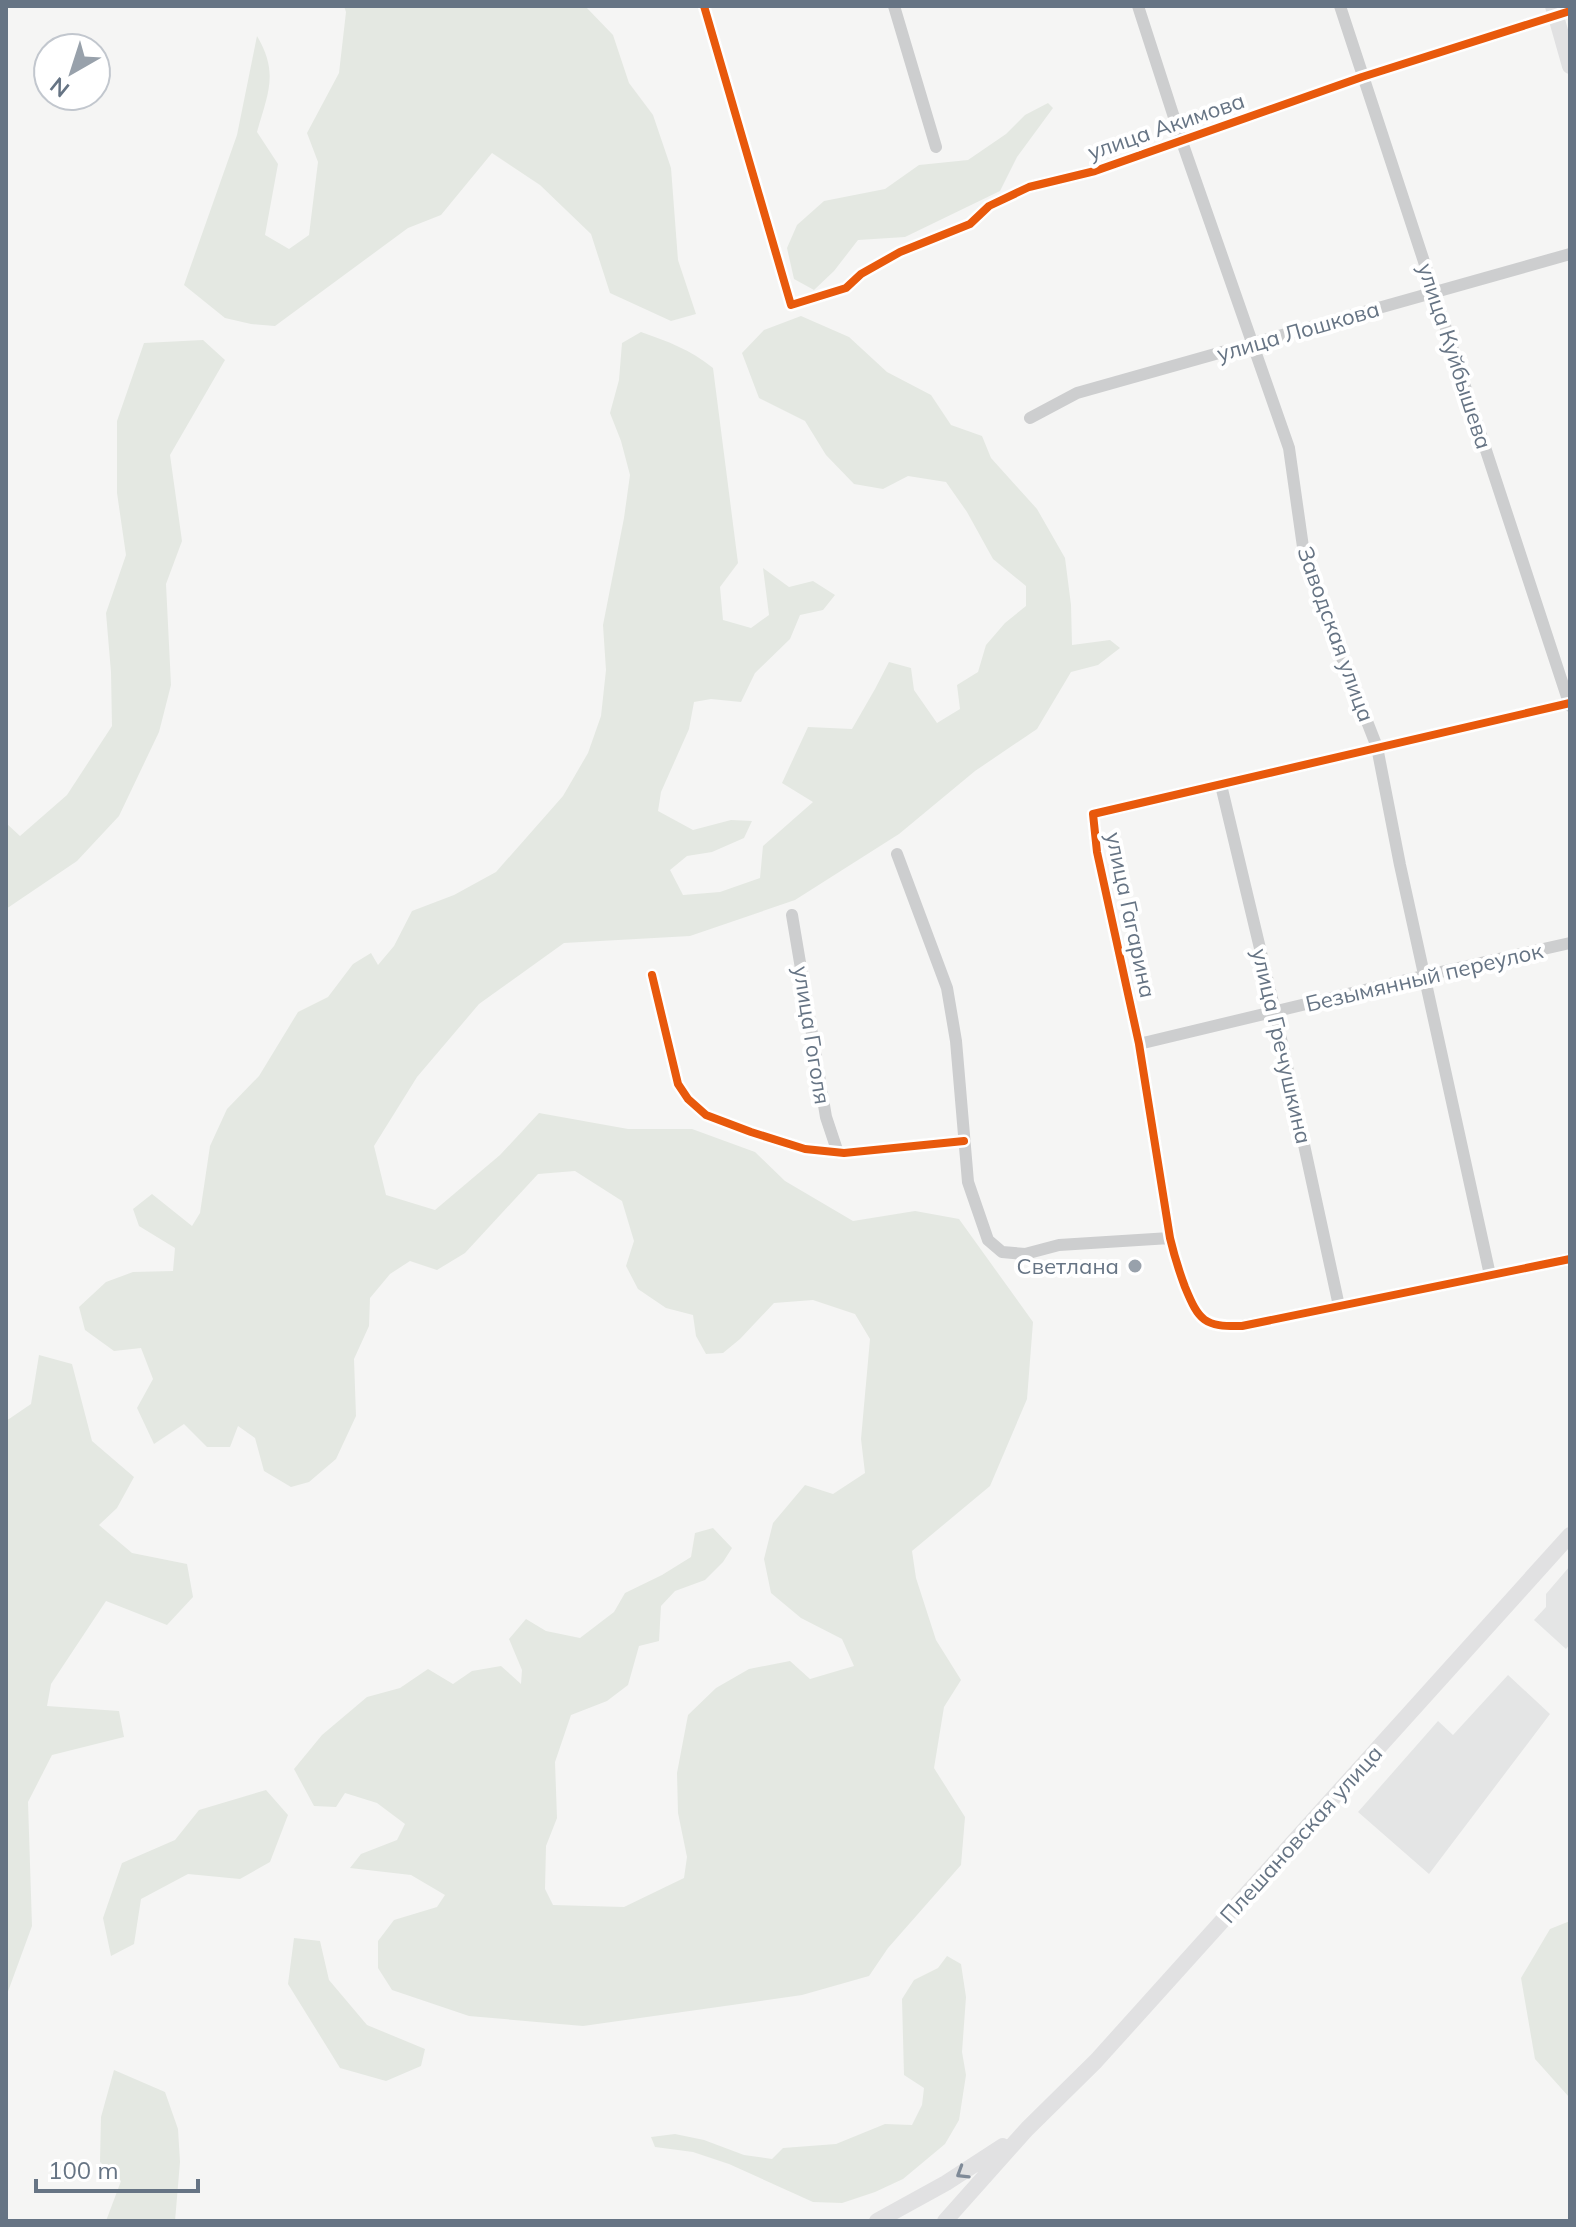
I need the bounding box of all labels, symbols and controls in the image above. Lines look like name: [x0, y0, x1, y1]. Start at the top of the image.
north arrow: [32, 32, 112, 112]
text: N: [44, 71, 75, 104]
street label: улица Акимова: [1084, 86, 1248, 166]
street label: улица Куйбышева: [1412, 260, 1498, 452]
street label: улица Лошкова: [1214, 294, 1382, 368]
street label: Заводская улица: [1291, 543, 1381, 725]
street label: улица Гагарина: [1100, 830, 1162, 1000]
street label: Безымянный переулок: [1303, 936, 1545, 1018]
street label: улица Гречушкина: [1246, 946, 1318, 1146]
street label: улица Гоголя: [787, 964, 837, 1106]
place label: Светлана: [1017, 1252, 1119, 1280]
marker: Светлана: [1126, 1257, 1144, 1275]
street label: Плешановская улица: [1214, 1739, 1388, 1929]
scale bar: [36, 2143, 198, 2193]
text: 100 m: [48, 2155, 119, 2185]
one-way arrow: [957, 2163, 971, 2178]

